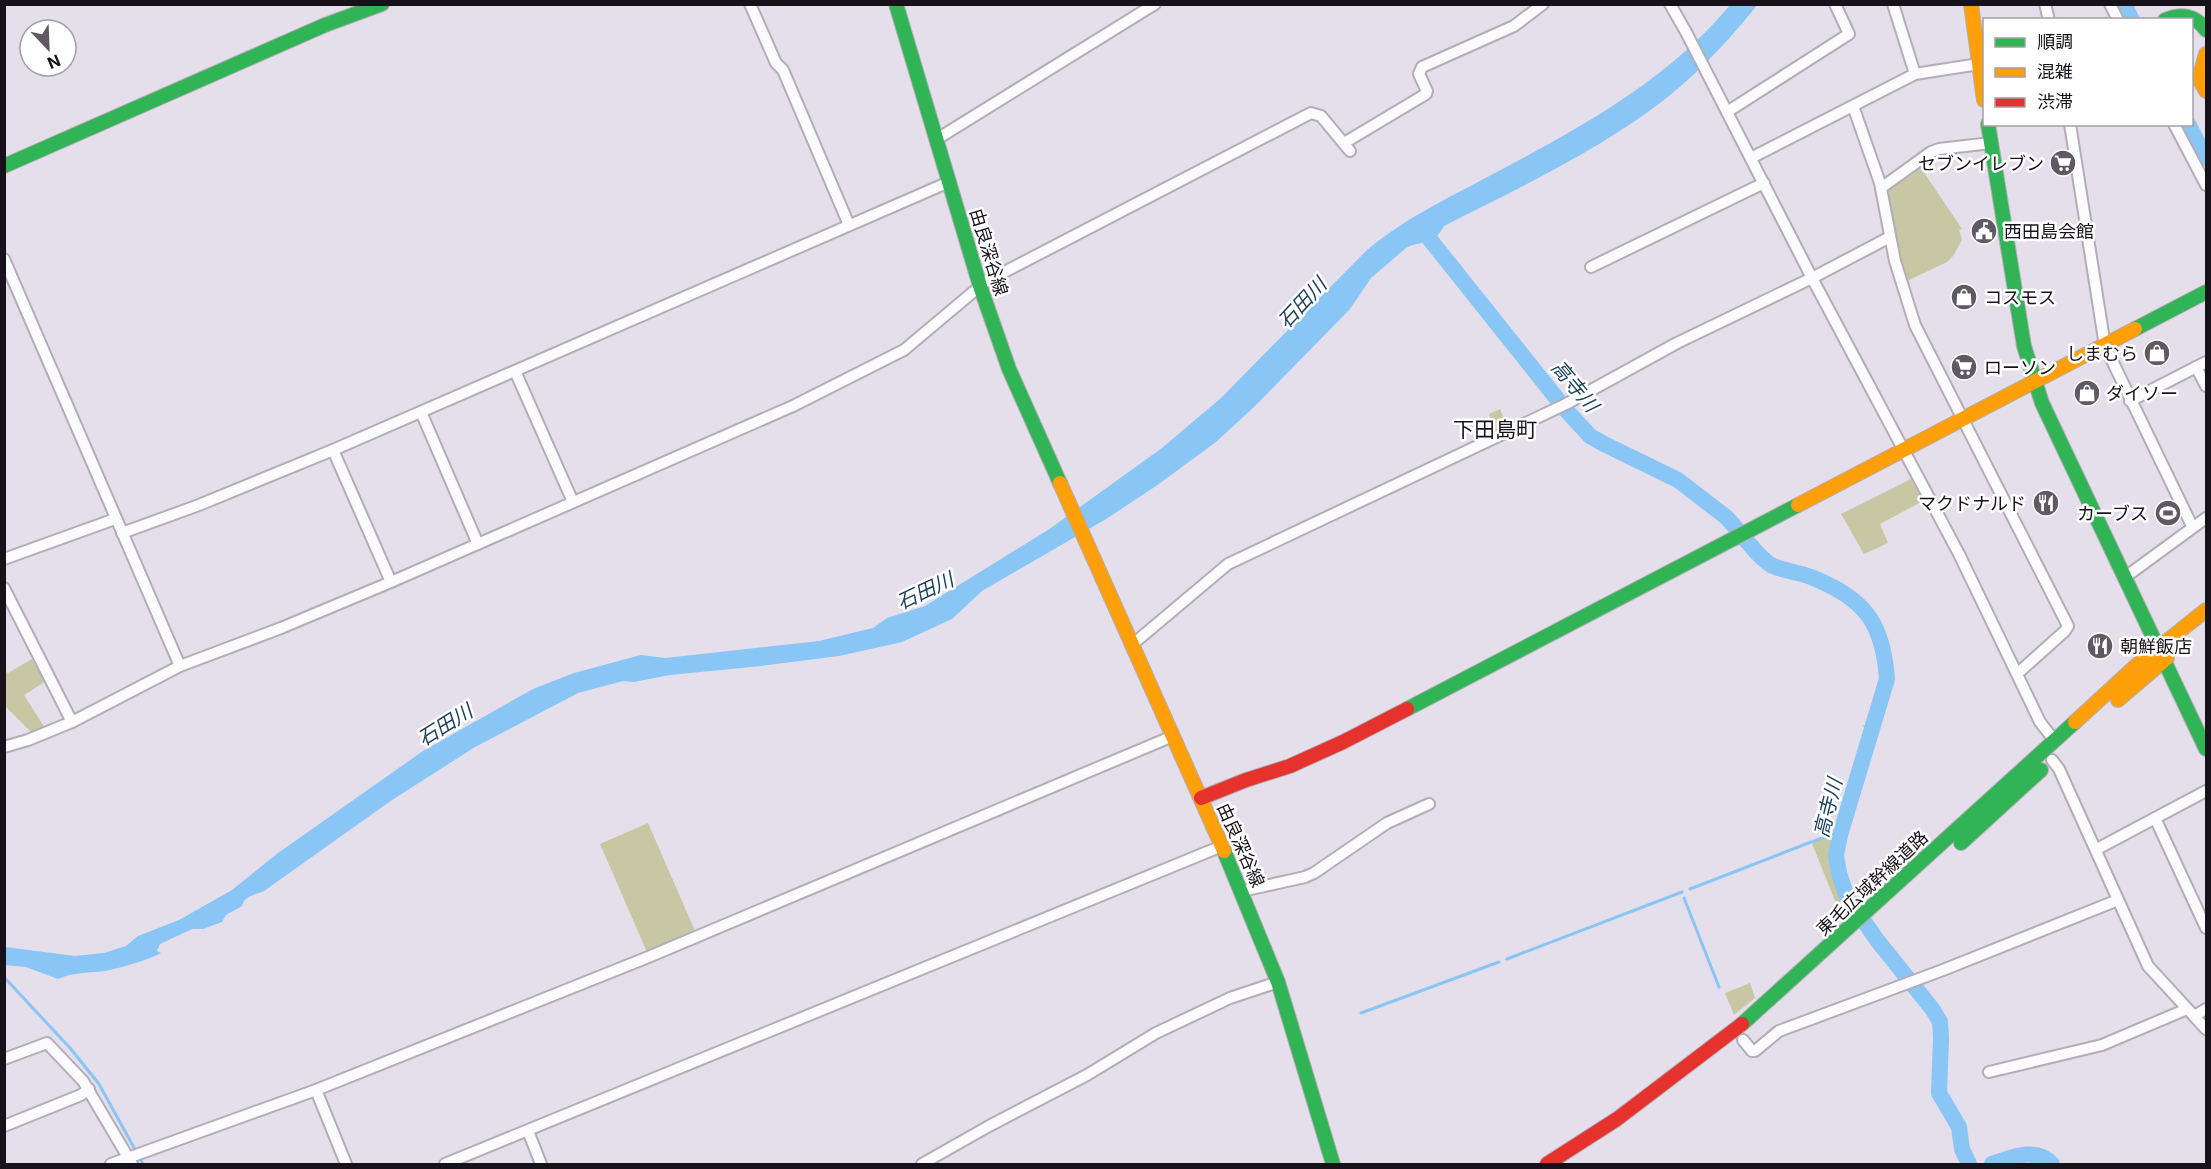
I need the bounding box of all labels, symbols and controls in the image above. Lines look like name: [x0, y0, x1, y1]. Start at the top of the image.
north arrow: [18, 18, 78, 78]
legend: [1983, 18, 2193, 126]
text: 順調: [2037, 31, 2073, 52]
text: N: [44, 50, 63, 73]
text: 混雑: [2037, 61, 2073, 82]
text: 渋滞: [2037, 91, 2073, 112]
supermarket icon: セブンイレブン: [2048, 148, 2078, 178]
place label: セブンイレブン: [1918, 153, 2044, 174]
street label: 由良深谷線: [966, 206, 1012, 298]
public building icon: 西田島会館: [1969, 216, 1999, 246]
place label: 西田島会館: [2004, 221, 2094, 242]
water label: 石田川: [1273, 271, 1333, 333]
shop icon: コスモス: [1949, 282, 1979, 312]
place label: コスモス: [1984, 287, 2056, 308]
shop icon: しまむら: [2142, 338, 2172, 368]
place label: しまむら: [2066, 343, 2138, 364]
supermarket icon: ローソン: [1949, 352, 1979, 382]
water label: 高寺川: [1547, 355, 1605, 418]
place label: ローソン: [1984, 357, 2056, 378]
shop icon: ダイソー: [2072, 378, 2102, 408]
place label: ダイソー: [2106, 383, 2178, 404]
district label: 下田島町: [1453, 417, 1537, 442]
restaurant icon: マクドナルド: [2031, 488, 2061, 518]
place label: マクドナルド: [1918, 493, 2026, 514]
sports icon: カーブス: [2153, 498, 2183, 528]
place label: カーブス: [2077, 503, 2148, 524]
water label: 石田川: [893, 567, 959, 615]
restaurant icon: 朝鮮飯店: [2085, 631, 2115, 661]
place label: 朝鮮飯店: [2120, 636, 2192, 657]
water label: 石田川: [413, 698, 478, 751]
water label: 高寺川: [1809, 774, 1847, 840]
street label: 由良深谷線: [1213, 800, 1269, 890]
street label: 東毛広域幹線道路: [1812, 826, 1932, 940]

